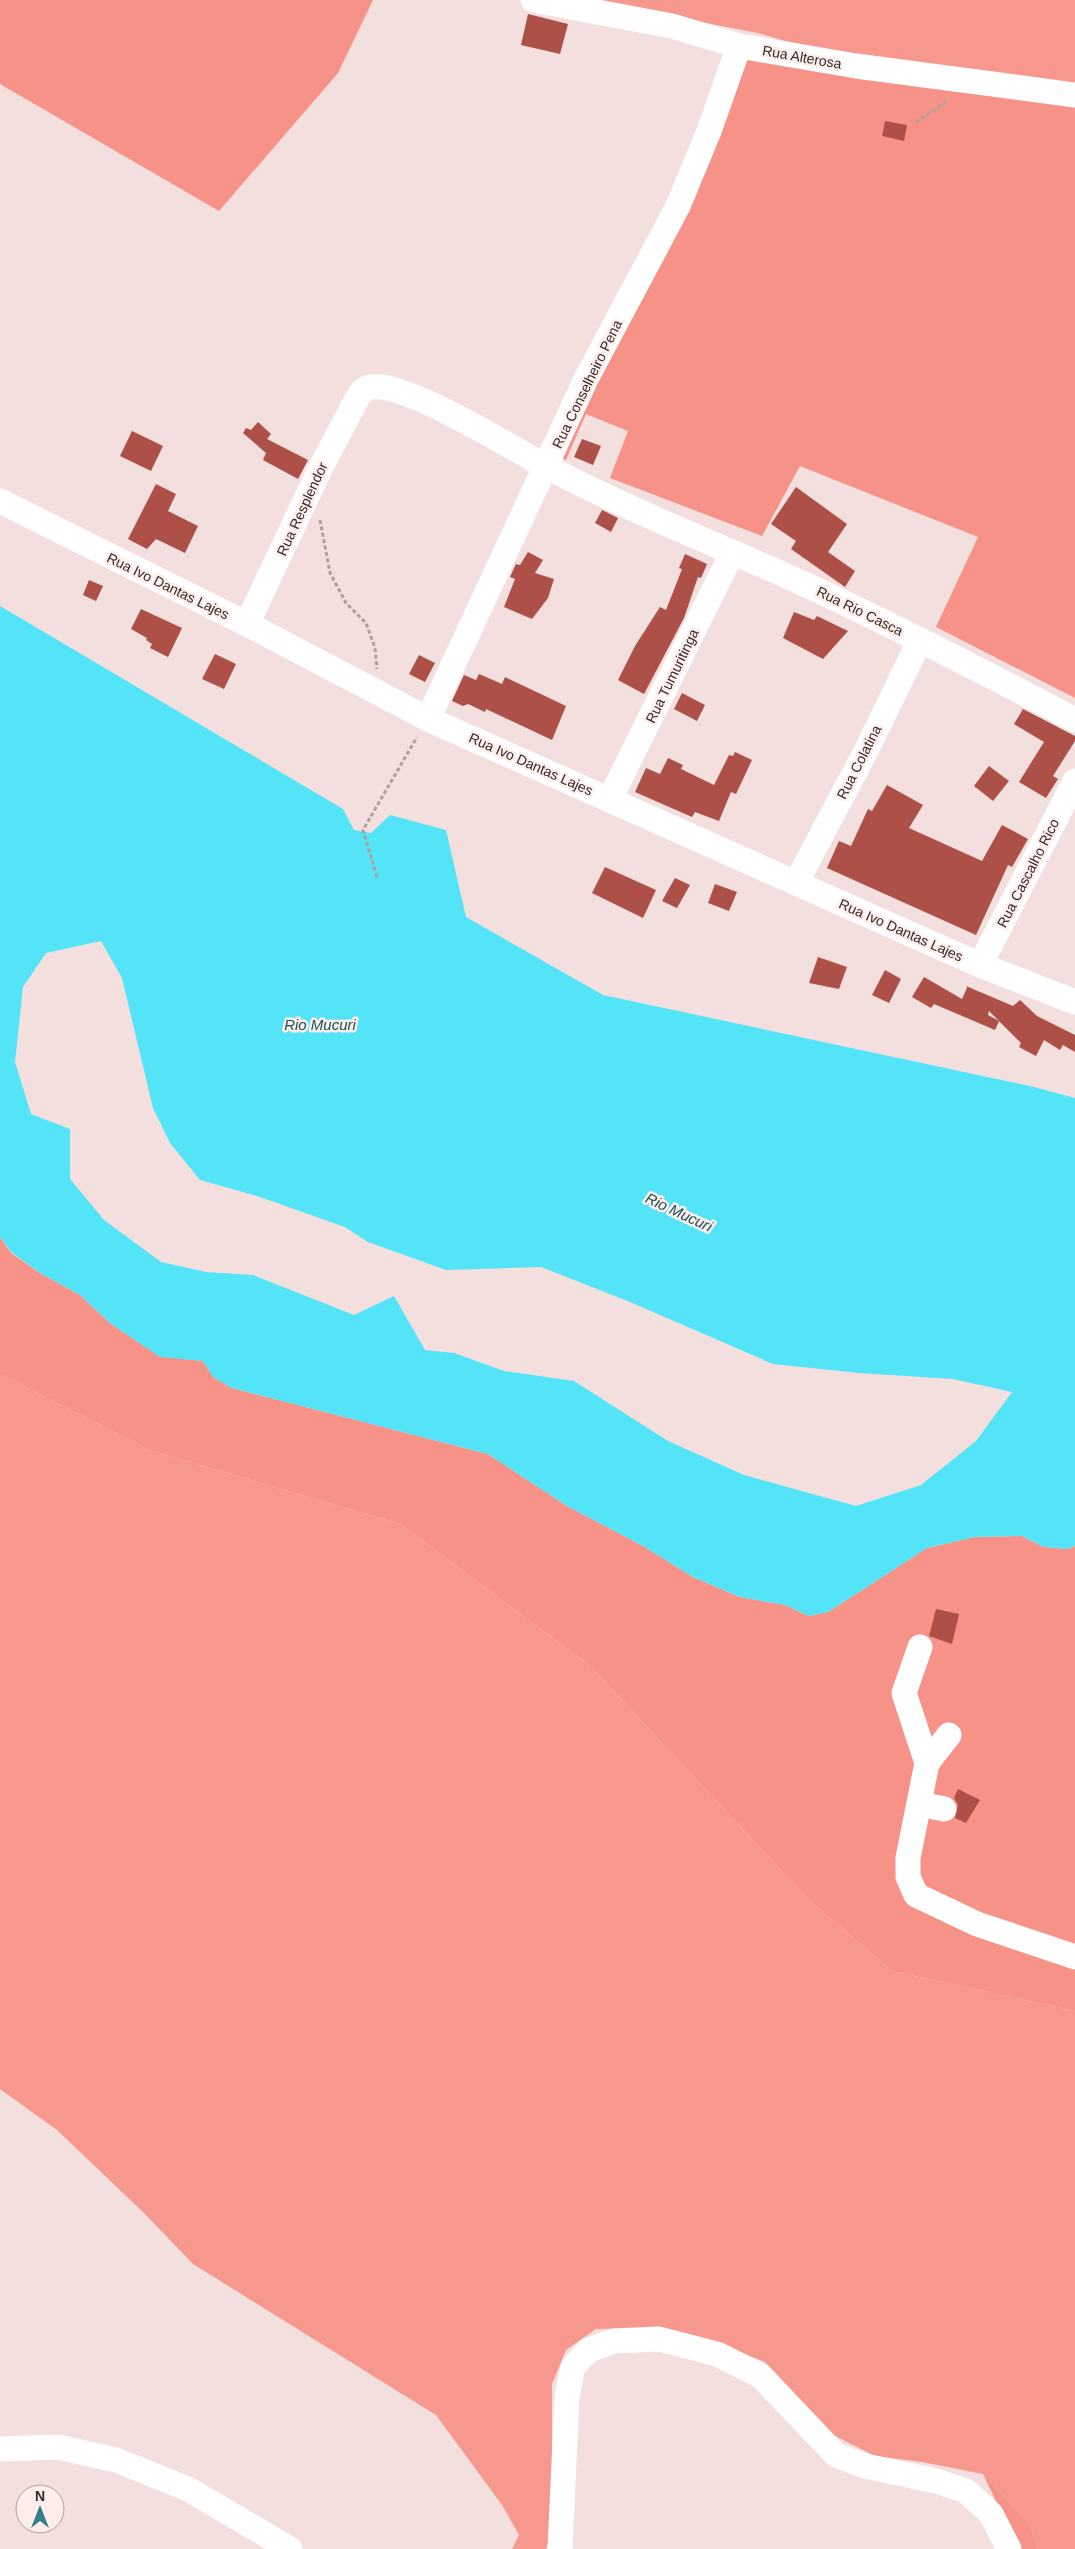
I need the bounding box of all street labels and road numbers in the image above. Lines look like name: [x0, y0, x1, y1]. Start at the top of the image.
street label: Rua Alterosa: [761, 42, 843, 72]
street label: Rua Conselheiro Pena: [549, 317, 625, 451]
street label: Rua Resplendor: [273, 459, 331, 558]
street label: Rua Ivo Dantas Lajes: [104, 549, 232, 623]
street label: Rua Rio Casca: [814, 583, 906, 639]
street label: Rua Tumuritinga: [642, 626, 702, 726]
street label: Rua Colatina: [833, 722, 885, 802]
street label: Rua Ivo Dantas Lajes: [467, 729, 595, 799]
street label: Rua Cascalho Rico: [994, 816, 1062, 930]
street label: Rua Ivo Dantas Lajes: [837, 895, 965, 965]

